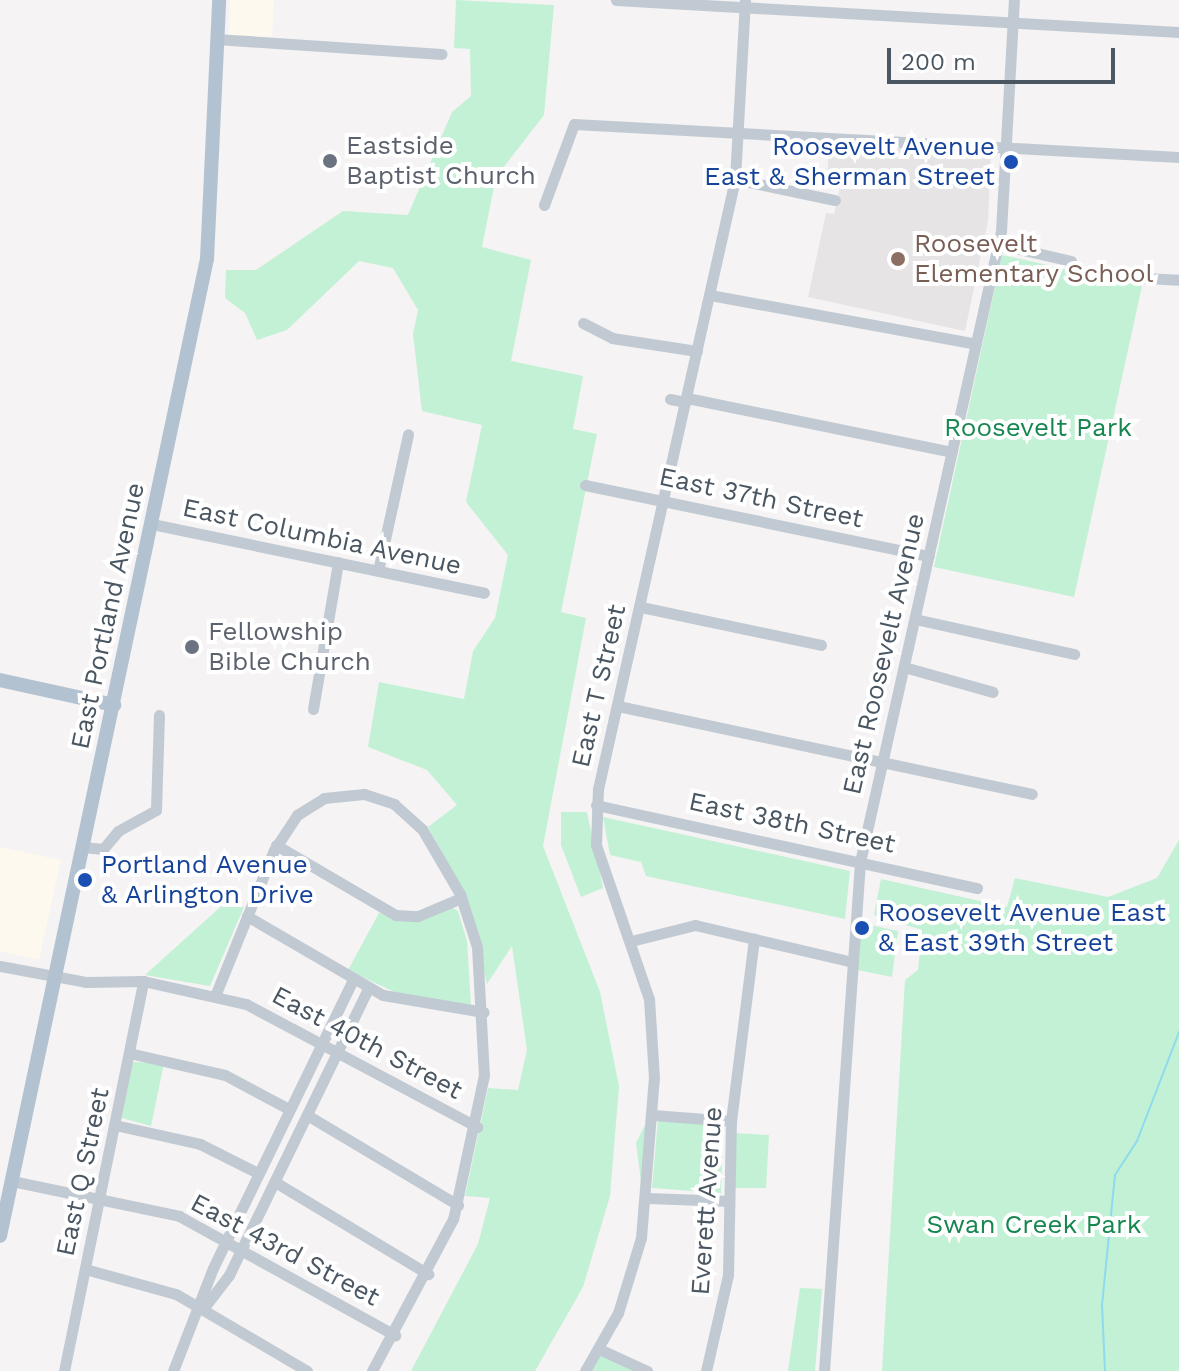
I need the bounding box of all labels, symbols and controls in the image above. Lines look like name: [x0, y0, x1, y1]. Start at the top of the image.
scale bar: [891, 32, 1119, 82]
text: 200 m: [901, 48, 976, 76]
place label: Eastside Baptist Church: [346, 130, 536, 192]
place label: Roosevelt Avenue East & Sherman Street: [704, 131, 995, 192]
marker: Eastside Baptist Church: [321, 152, 339, 170]
marker: Roosevelt Avenue East & Sherman Street: [1002, 153, 1020, 171]
place label: Roosevelt Elementary School: [914, 228, 1154, 290]
marker: Roosevelt Elementary School: [889, 250, 907, 268]
park label: Roosevelt Park: [944, 412, 1132, 444]
street label: East 37th Street: [656, 461, 866, 535]
street label: East Portland Avenue: [64, 479, 152, 753]
street label: East Columbia Avenue: [179, 492, 465, 582]
street label: East Roosevelt Avenue: [836, 510, 932, 798]
street label: East T Street: [565, 601, 633, 771]
place label: Fellowship Bible Church: [208, 616, 371, 678]
marker: Fellowship Bible Church: [183, 638, 201, 656]
street label: East 38th Street: [686, 786, 898, 860]
place label: Portland Avenue & Arlington Drive: [101, 849, 315, 910]
marker: Portland Avenue & Arlington Drive: [76, 871, 94, 889]
place label: Roosevelt Avenue East & East 39th Street: [878, 897, 1167, 958]
marker: Roosevelt Avenue East & East 39th Street: [853, 919, 871, 937]
street label: East 40th Street: [267, 980, 467, 1106]
street label: East Q Street: [50, 1085, 116, 1259]
street label: Everett Avenue: [685, 1105, 729, 1297]
street label: East 43rd Street: [185, 1187, 385, 1313]
park label: Swan Creek Park: [926, 1209, 1142, 1241]

